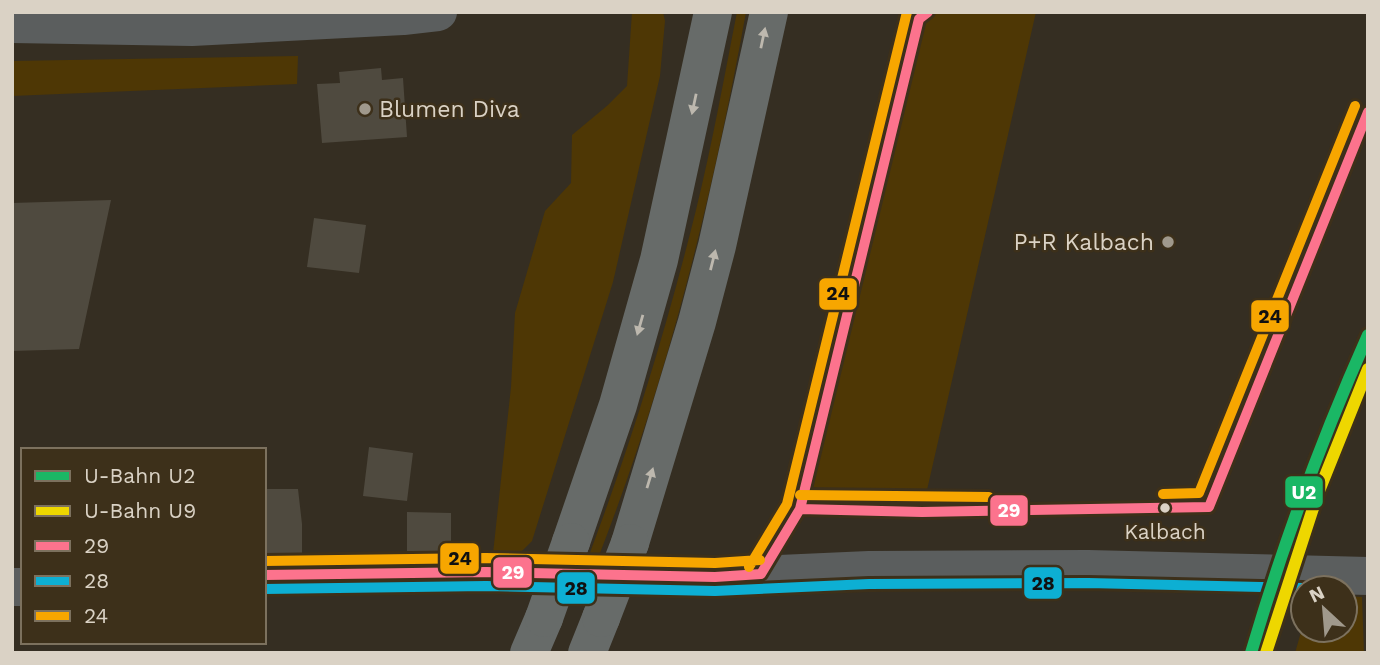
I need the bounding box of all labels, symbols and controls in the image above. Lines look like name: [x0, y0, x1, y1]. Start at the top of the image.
one-way arrow: [758, 27, 769, 49]
one-way arrow: [689, 93, 700, 115]
place label: Blumen Diva: [379, 96, 520, 123]
marker: Blumen Diva: [357, 101, 373, 117]
place label: P+R Kalbach: [1014, 229, 1154, 256]
marker: P+R Kalbach: [1160, 234, 1176, 250]
one-way arrow: [709, 249, 719, 270]
line badge: 24: [818, 277, 858, 311]
text: 24: [826, 282, 850, 305]
line badge: 24: [1250, 299, 1290, 333]
text: 24: [1258, 305, 1282, 328]
one-way arrow: [635, 314, 645, 335]
legend: [21, 448, 266, 644]
text: U-Bahn U2: [84, 463, 195, 488]
one-way arrow: [645, 468, 656, 489]
line badge: U2: [1284, 475, 1324, 509]
text: U2: [1292, 481, 1316, 504]
line badge: 29: [989, 494, 1029, 527]
text: U-Bahn U9: [84, 498, 196, 523]
text: 29: [997, 499, 1021, 522]
marker: Kalbach: [1158, 501, 1172, 515]
place label: Kalbach: [1124, 519, 1206, 544]
text: 29: [84, 533, 109, 558]
line badge: 24: [439, 542, 480, 575]
text: 24: [448, 547, 472, 570]
line badge: 29: [492, 556, 533, 589]
text: 29: [501, 561, 525, 584]
line badge: 28: [1023, 566, 1063, 600]
text: 28: [84, 568, 109, 593]
line badge: 28: [556, 571, 596, 605]
text: 28: [1031, 572, 1055, 595]
north arrow: [1289, 574, 1359, 644]
text: 28: [564, 577, 588, 600]
text: N: [1305, 581, 1328, 608]
text: 24: [84, 603, 108, 628]

